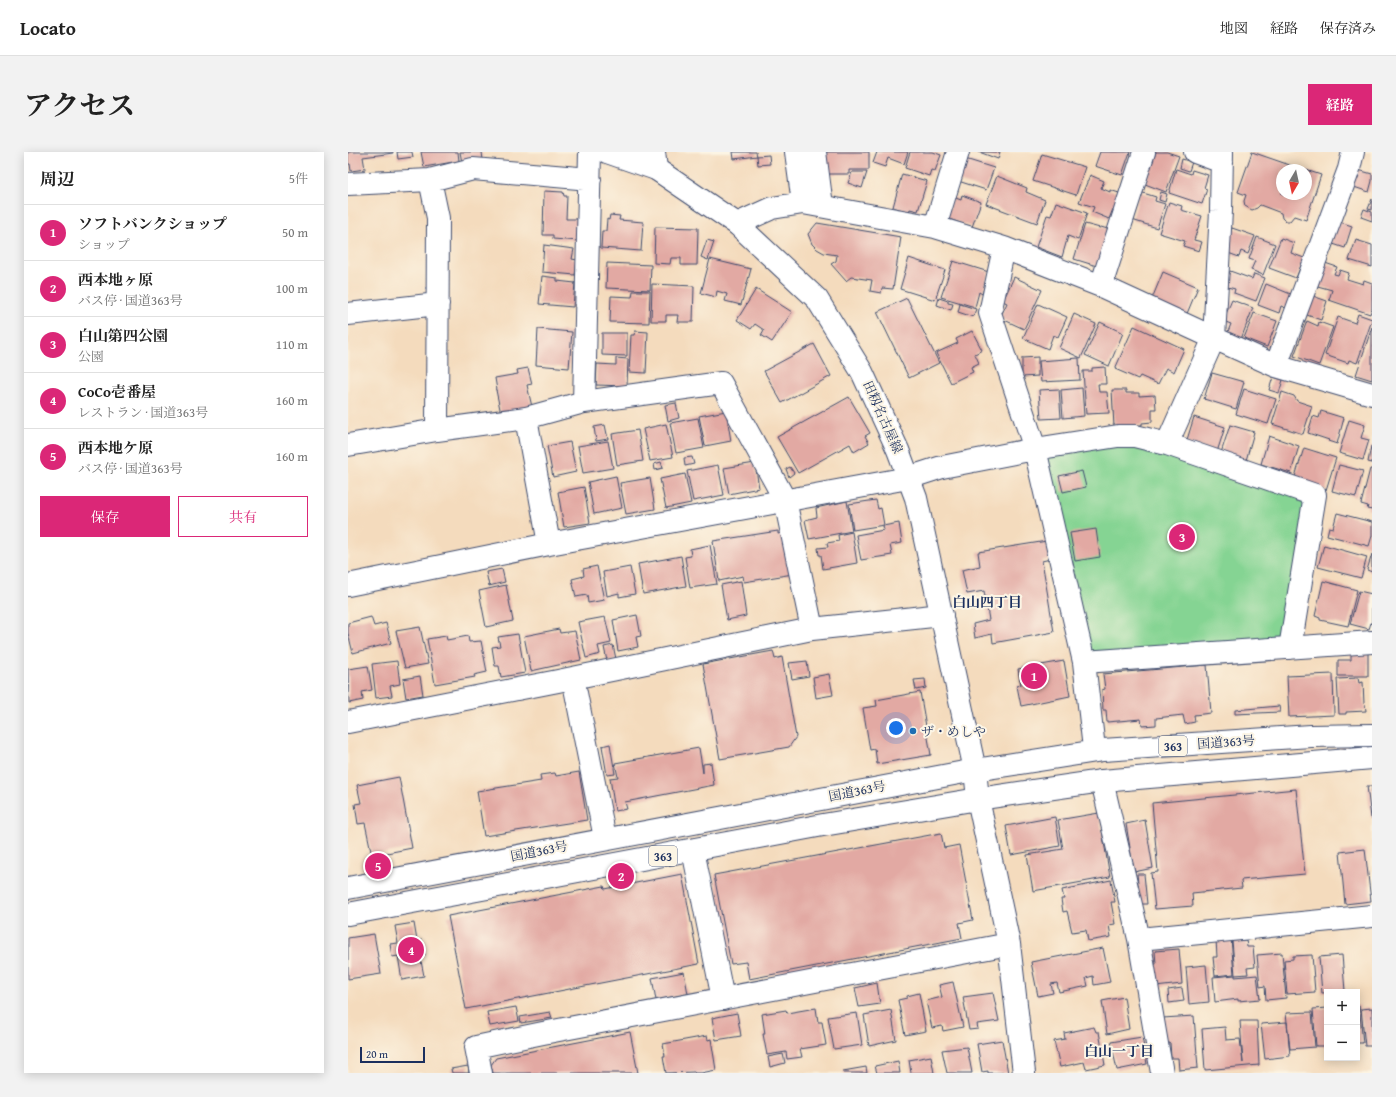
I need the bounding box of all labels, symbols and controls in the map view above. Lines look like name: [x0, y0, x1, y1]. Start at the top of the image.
text: Locato: [20, 14, 76, 42]
text: 地図: [1220, 18, 1248, 38]
text: 経路: [1270, 18, 1298, 38]
text: 保存済み: [1320, 18, 1376, 38]
text: アクセス: [24, 84, 135, 125]
button: 経路: [1308, 84, 1372, 125]
north arrow: [1276, 164, 1312, 200]
text: 周辺: [40, 166, 74, 191]
text: 5件: [289, 169, 308, 188]
text: ソフトバンクショップ: [78, 213, 227, 234]
text: 1: [50, 223, 56, 242]
text: 50 m: [282, 223, 308, 242]
text: ショップ: [78, 235, 130, 254]
text: 西本地ヶ原: [78, 269, 153, 290]
text: 2: [50, 279, 56, 298]
text: 100 m: [276, 279, 308, 298]
text: バス停 · 国道363号: [78, 291, 183, 310]
text: 白山第四公園: [78, 325, 168, 346]
text: 3: [50, 335, 56, 354]
text: 110 m: [276, 335, 308, 354]
text: 公園: [78, 347, 104, 366]
street label: 田籾名古屋線: [858, 378, 908, 456]
text: CoCo壱番屋: [78, 381, 156, 402]
text: 4: [50, 391, 56, 410]
text: 160 m: [276, 391, 308, 410]
text: レストラン · 国道363号: [78, 403, 208, 422]
text: 西本地ケ原: [78, 437, 153, 458]
text: 5: [50, 447, 56, 466]
text: 160 m: [276, 447, 308, 466]
text: バス停 · 国道363号: [78, 459, 183, 478]
button: 保存: [40, 496, 170, 537]
button: 共有: [178, 496, 308, 537]
pin: 3: [1169, 522, 1195, 552]
district label: 白山四丁目: [952, 592, 1022, 612]
pin: 1: [1021, 661, 1047, 691]
your location: [886, 718, 906, 738]
place label: ザ・めしや: [921, 722, 986, 741]
marker: ザ・めしや: [908, 726, 918, 736]
street label: 国道363号: [1197, 731, 1255, 753]
road number: 363: [1159, 736, 1187, 756]
street label: 国道363号: [827, 776, 887, 806]
street label: 国道363号: [509, 836, 569, 866]
road number: 363: [649, 846, 677, 866]
pin: 5: [365, 851, 391, 881]
pin: 2: [608, 861, 634, 891]
pin: 4: [398, 935, 424, 965]
map controls: [1324, 989, 1360, 1061]
button: +: [1324, 989, 1360, 1025]
button: −: [1324, 1025, 1360, 1061]
district label: 白山一丁目: [1084, 1041, 1154, 1061]
scale bar: [360, 1045, 425, 1064]
text: 20 m: [366, 1046, 388, 1062]

